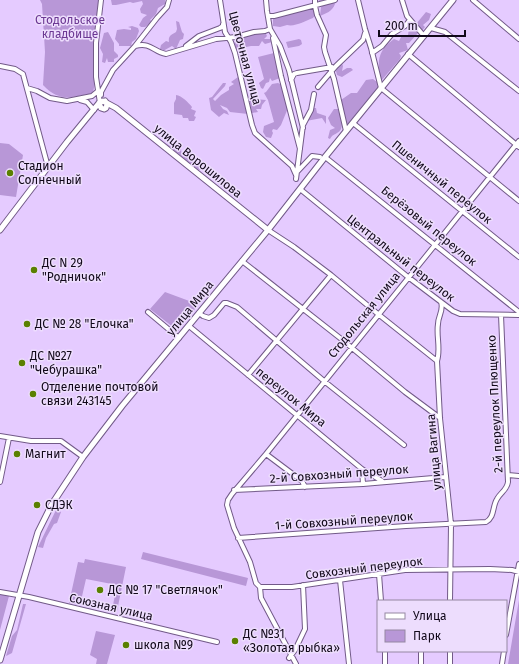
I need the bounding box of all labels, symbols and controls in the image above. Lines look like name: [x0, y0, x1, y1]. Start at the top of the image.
street label: Цветочная улица: [226, 10, 264, 106]
scale bar: [379, 12, 465, 38]
park label: Стодольское кладбище: [35, 13, 105, 41]
text: 200 m: [385, 19, 418, 33]
street label: улица Ворошилова: [151, 121, 245, 201]
street label: Пшеничный переулок: [389, 137, 495, 227]
place label: Стадион Солнечный: [18, 159, 82, 187]
marker: Стадион Солнечный: [5, 168, 15, 178]
street label: Берёзовый переулок: [378, 183, 480, 269]
street label: Центральный переулок: [344, 211, 458, 305]
place label: ДС N 29 "Родничок": [41, 256, 106, 284]
marker: ДС N 29 "Родничок": [29, 265, 39, 275]
street label: Стодольская улица: [325, 269, 403, 361]
street label: улица Мира: [164, 278, 216, 338]
place label: ДС № 28 "Елочка": [34, 317, 134, 331]
marker: ДС № 28 "Елочка": [22, 319, 32, 329]
street label: 2-й переулок Плющенко: [484, 335, 506, 473]
place label: ДС №27 "Чебурашка": [29, 349, 102, 377]
marker: ДС №27 "Чебурашка": [17, 358, 27, 368]
street label: переулок Мира: [253, 364, 329, 430]
place label: Отделение почтовой связи 243145: [41, 380, 158, 408]
marker: Отделение почтовой связи 243145: [28, 389, 38, 399]
street label: улица Вагина: [424, 413, 444, 491]
place label: Магнит: [25, 447, 66, 461]
marker: Магнит: [12, 449, 22, 459]
street label: 2-й Совхозный переулок: [269, 462, 410, 486]
place label: СДЭК: [45, 498, 73, 512]
marker: СДЭК: [32, 500, 42, 510]
street label: 1-й Совхозный переулок: [274, 509, 414, 533]
street label: Совхозный переулок: [305, 554, 424, 582]
place label: ДС № 17 "Светлячок": [107, 583, 223, 597]
marker: ДС № 17 "Светлячок": [95, 585, 105, 595]
street label: Союзная улица: [68, 591, 154, 623]
legend: [377, 600, 507, 652]
text: Улица: [413, 609, 447, 623]
place label: ДС №31 «Золотая рыбка»: [242, 627, 340, 655]
text: Парк: [413, 629, 442, 643]
marker: ДС №31 «Золотая рыбка»: [230, 636, 240, 646]
place label: школа №9: [134, 638, 193, 652]
marker: школа №9: [121, 640, 131, 650]

